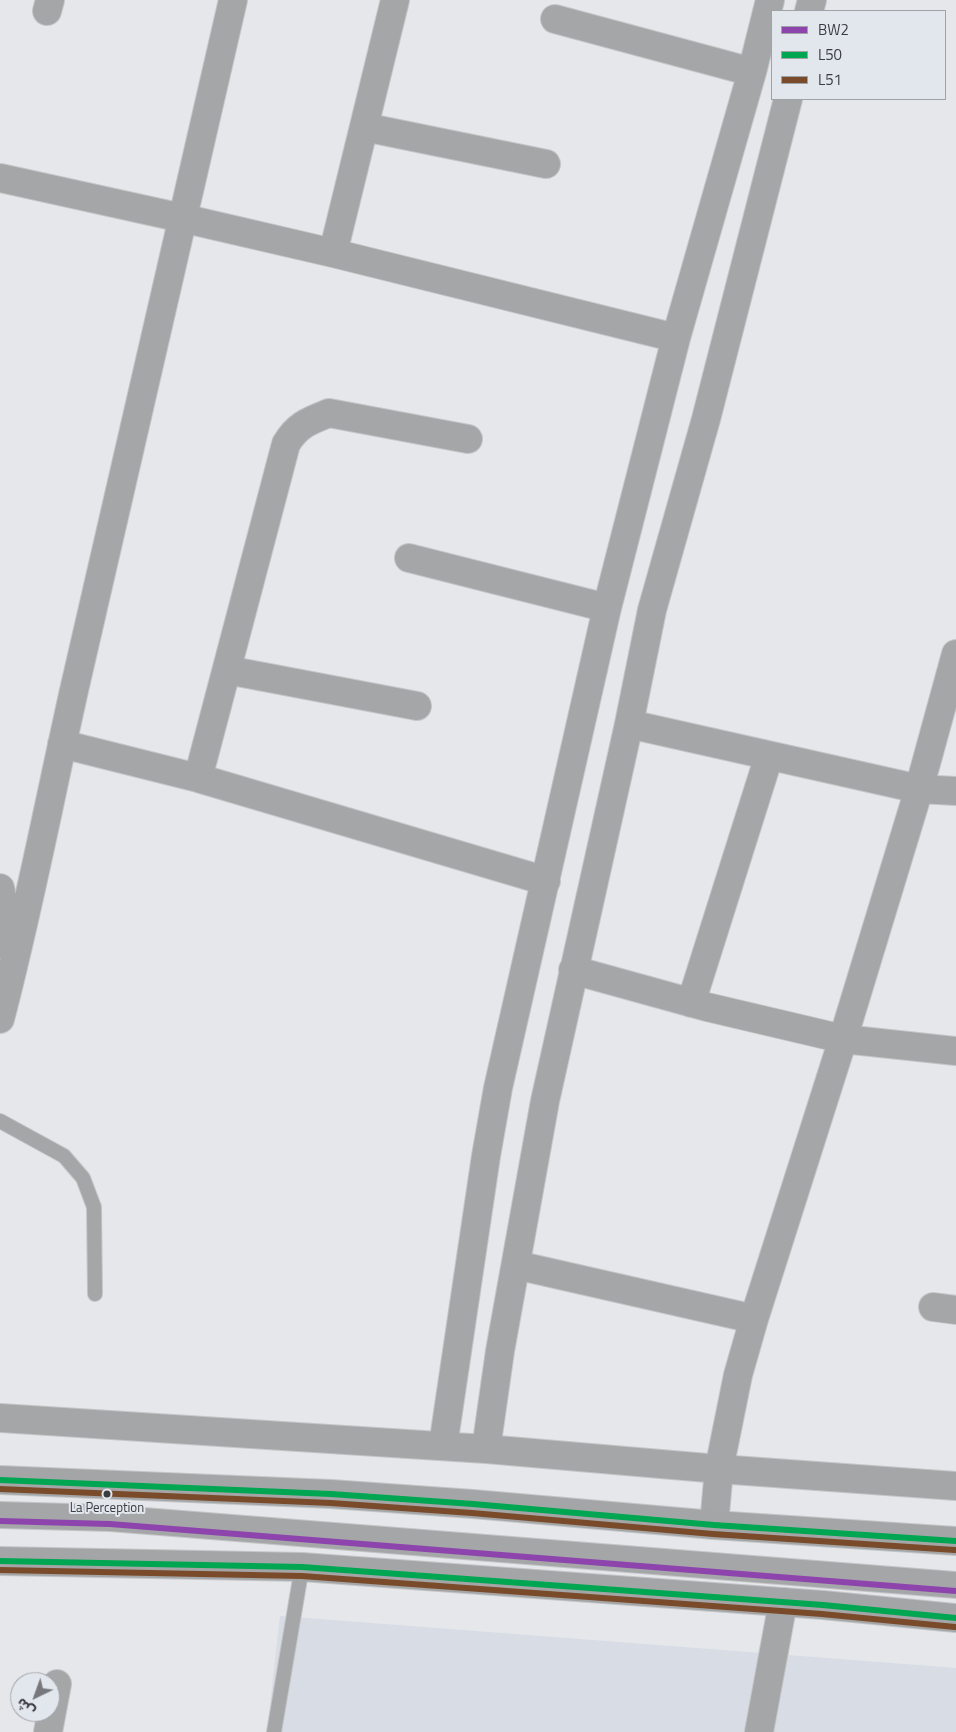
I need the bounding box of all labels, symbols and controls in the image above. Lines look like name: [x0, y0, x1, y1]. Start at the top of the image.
legend: [771, 10, 946, 100]
text: BW2: [818, 18, 849, 41]
text: L50: [818, 43, 842, 66]
text: L51: [818, 68, 842, 91]
marker: La Perception: [102, 1489, 112, 1499]
place label: La Perception: [70, 1501, 144, 1517]
north arrow: [10, 1672, 60, 1722]
text: ش: [11, 1694, 39, 1722]

